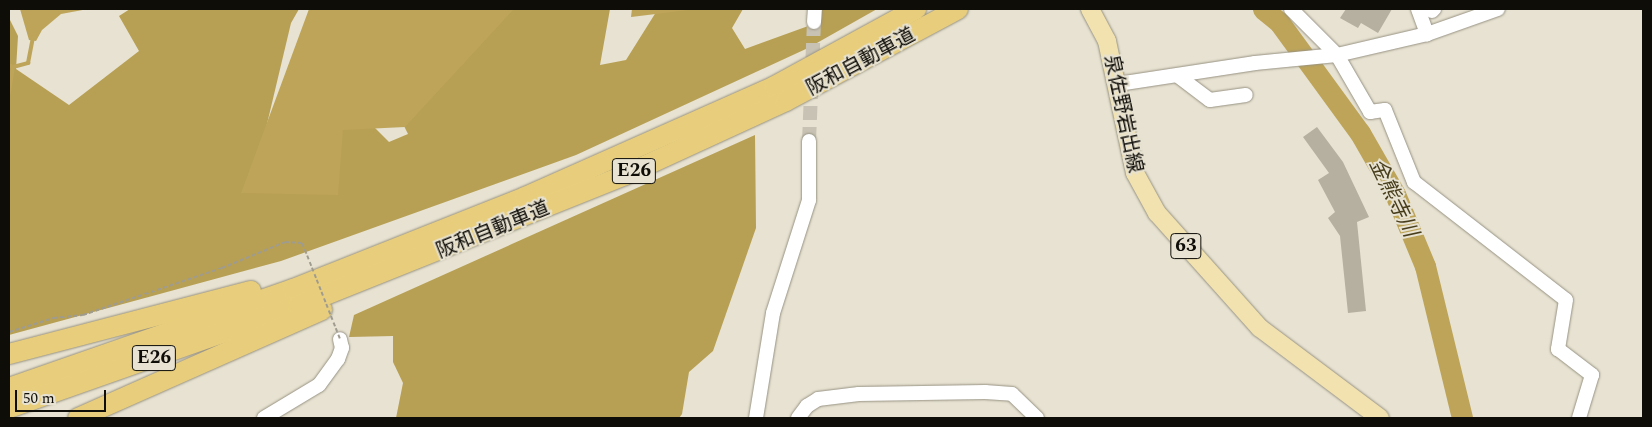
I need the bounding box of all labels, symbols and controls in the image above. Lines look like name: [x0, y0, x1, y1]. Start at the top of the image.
street label: 阪和自動車道: [802, 23, 920, 101]
street label: 泉佐野岩出線: [1099, 53, 1147, 175]
road number: E26: [612, 154, 656, 188]
water label: 金熊寺川: [1363, 155, 1423, 241]
street label: 阪和自動車道: [433, 196, 553, 264]
road number: 63: [1170, 230, 1202, 262]
road number: E26: [132, 342, 176, 374]
scale bar: [18, 380, 109, 412]
text: 50 m: [23, 387, 55, 410]

